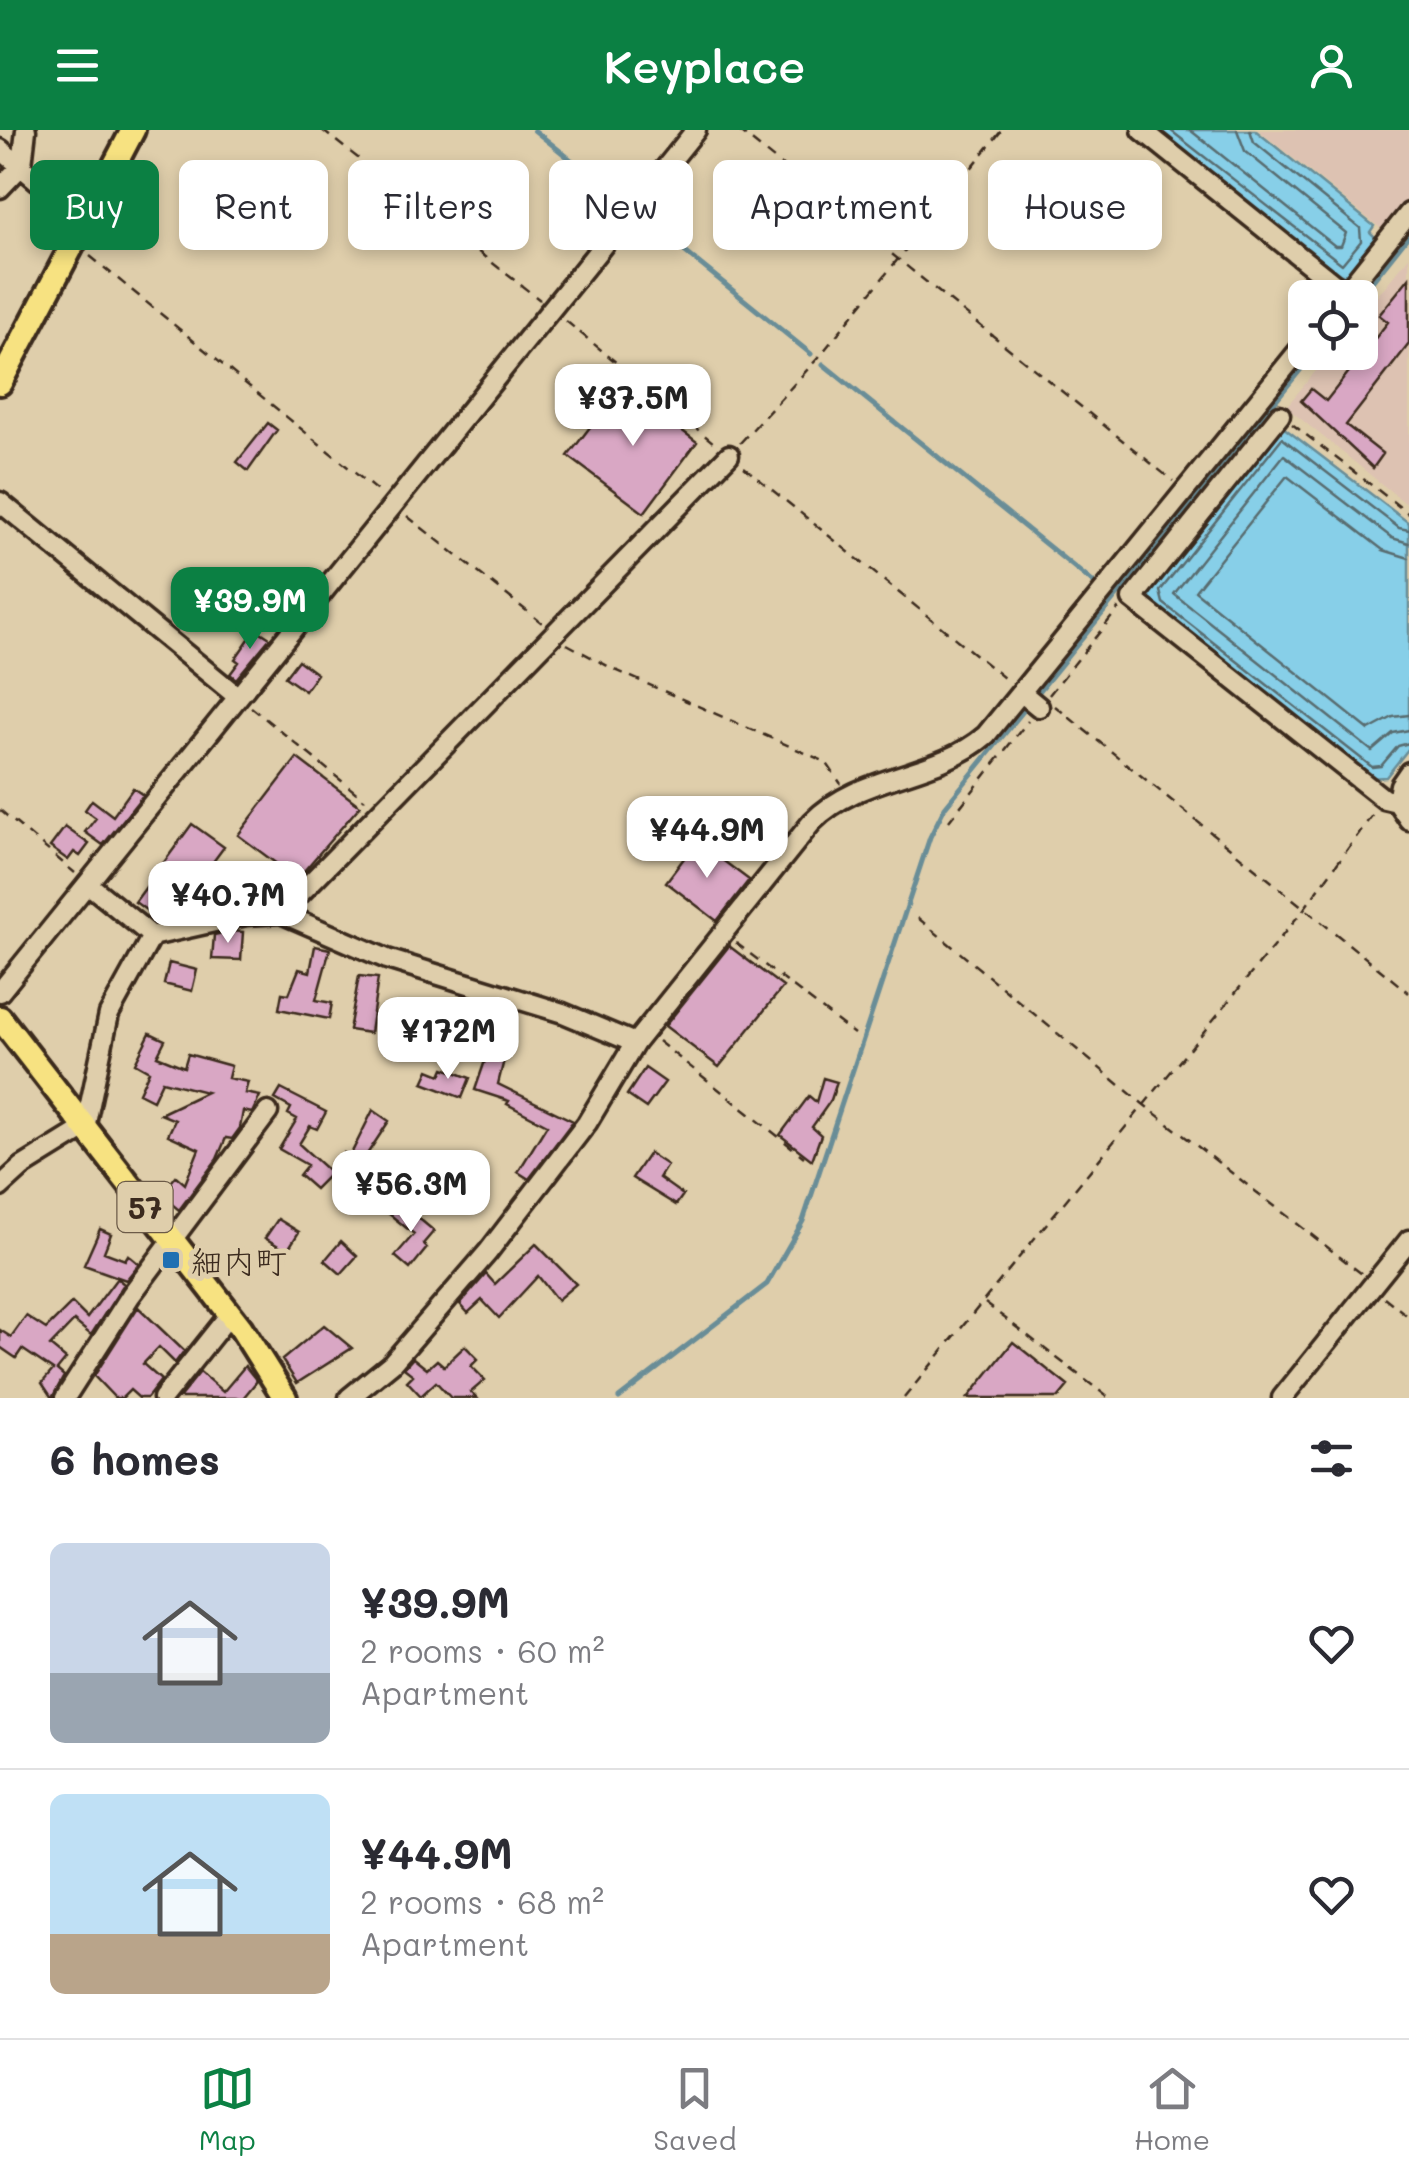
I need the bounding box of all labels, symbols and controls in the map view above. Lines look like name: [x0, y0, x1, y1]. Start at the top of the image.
text: Keyplace: [604, 36, 805, 94]
icon: menu: [50, 38, 105, 93]
icon: person: [1304, 38, 1359, 93]
chip: Buy: [30, 160, 159, 250]
chip: Rent: [179, 160, 328, 250]
chip: Filters: [348, 160, 529, 250]
chip: New: [549, 160, 693, 250]
chip: Apartment: [713, 160, 968, 250]
chip: House: [988, 160, 1162, 250]
map controls: [1288, 280, 1378, 370]
button: locate: [1288, 280, 1378, 370]
pin: ¥37.5M: [552, 364, 714, 449]
text: ¥37.5M: [577, 375, 689, 417]
pin: ¥39.9M: [169, 567, 331, 652]
text: ¥39.9M: [193, 578, 307, 620]
pin: ¥44.9M: [626, 796, 788, 881]
text: ¥44.9M: [649, 807, 765, 849]
pin: ¥40.7M: [147, 861, 309, 946]
text: ¥40.7M: [170, 872, 286, 914]
pin: ¥172M: [378, 997, 518, 1082]
text: ¥172M: [400, 1008, 496, 1050]
pin: ¥56.3M: [330, 1150, 492, 1235]
text: ¥56.3M: [354, 1161, 468, 1203]
road number: 57: [118, 1182, 172, 1232]
place label: 細内町: [191, 1239, 287, 1281]
marker: 細内町: [160, 1249, 182, 1271]
text: 6 homes: [50, 1431, 220, 1486]
icon: filters: [1304, 1431, 1359, 1486]
text: ¥39.9M: [360, 1574, 510, 1629]
icon: home: [130, 1583, 250, 1703]
icon: heart: [1304, 1616, 1359, 1671]
text: 2 rooms · 60 m²: [360, 1629, 604, 1671]
text: Apartment: [360, 1671, 529, 1713]
text: ¥44.9M: [360, 1825, 513, 1880]
icon: home: [130, 1834, 250, 1954]
icon: heart: [1304, 1867, 1359, 1922]
text: 2 rooms · 68 m²: [360, 1880, 604, 1922]
text: Apartment: [360, 1922, 529, 1964]
tab: Map: [199, 2061, 256, 2157]
tab: Saved: [653, 2061, 736, 2157]
tab: Home: [1134, 2061, 1210, 2157]

